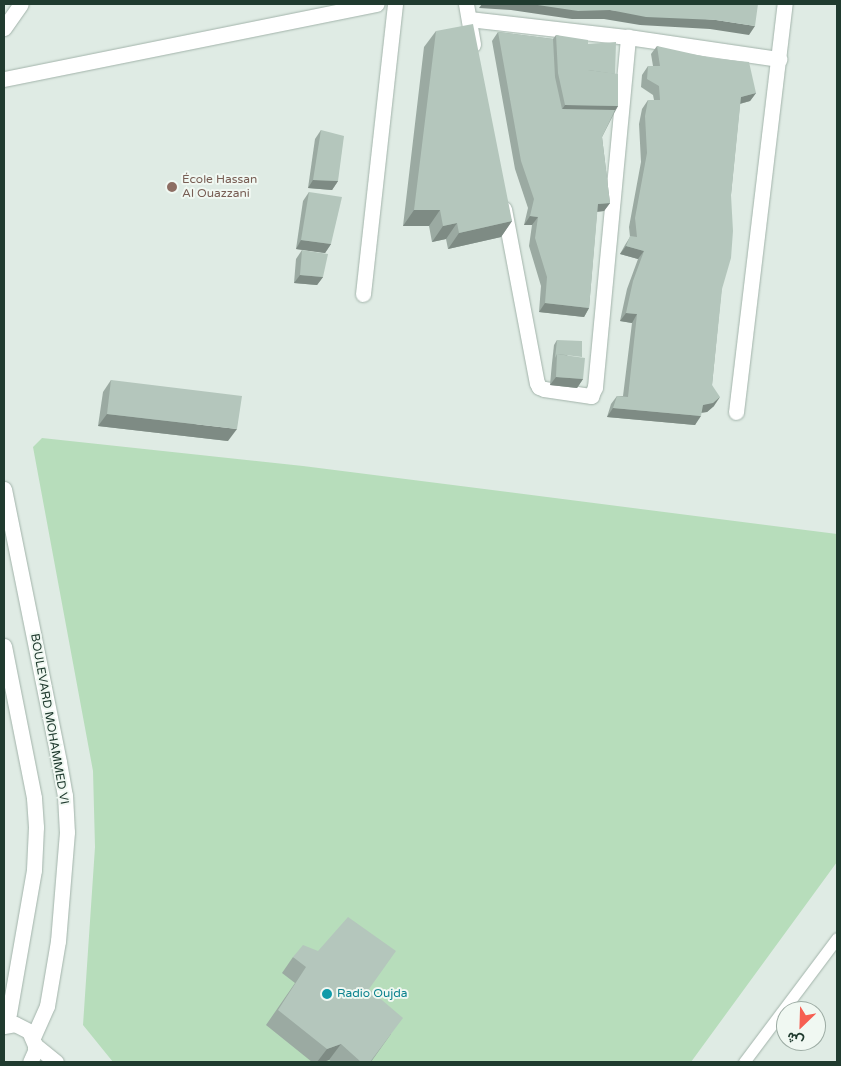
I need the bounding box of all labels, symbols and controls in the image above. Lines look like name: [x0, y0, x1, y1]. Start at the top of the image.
place label: École Hassan Al Ouazzani: [182, 173, 257, 201]
marker: École Hassan Al Ouazzani: [166, 181, 178, 193]
street label: BOULEVARD MOHAMMED VI: [27, 632, 71, 806]
place label: Radio Oujda: [337, 987, 408, 1001]
marker: Radio Oujda: [321, 988, 333, 1000]
north arrow: [776, 1001, 826, 1051]
text: ش: [784, 1028, 806, 1050]

